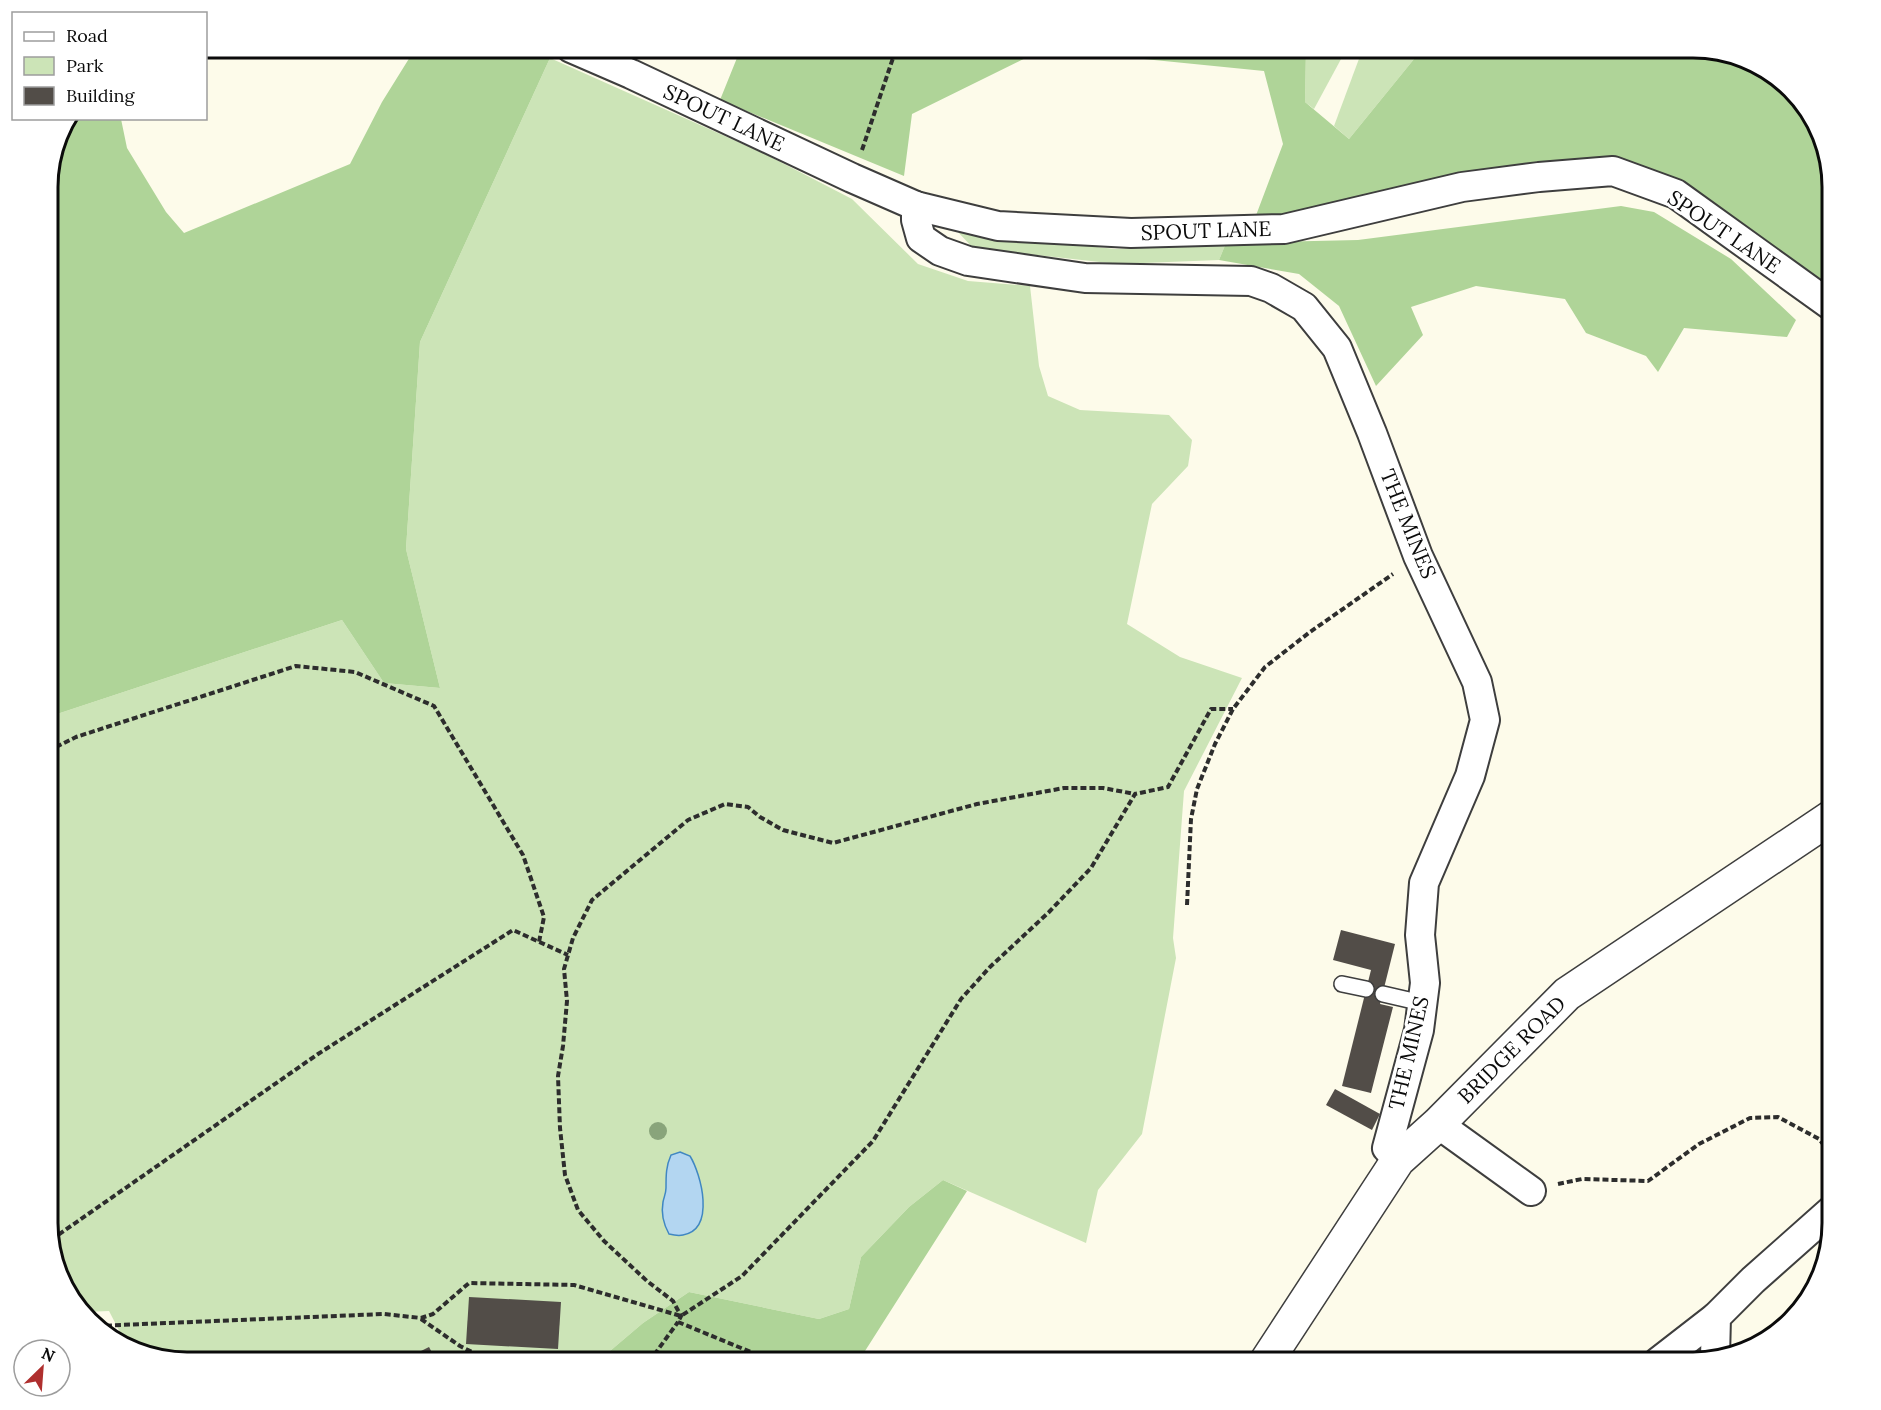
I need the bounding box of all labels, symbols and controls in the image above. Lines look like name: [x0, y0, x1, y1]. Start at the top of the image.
legend: [12, 12, 207, 120]
text: Road: [66, 24, 108, 47]
text: Park: [66, 54, 104, 77]
street label: SPOUT LANE: [659, 78, 789, 157]
text: Building: [66, 84, 136, 107]
street label: SPOUT LANE: [1663, 184, 1786, 279]
street label: SPOUT LANE: [1140, 215, 1272, 246]
street label: THE MINES: [1374, 465, 1443, 583]
street label: BRIDGE ROAD: [1452, 990, 1571, 1109]
street label: THE MINES: [1382, 993, 1435, 1112]
north arrow: [12, 1338, 72, 1398]
text: N: [39, 1343, 58, 1366]

